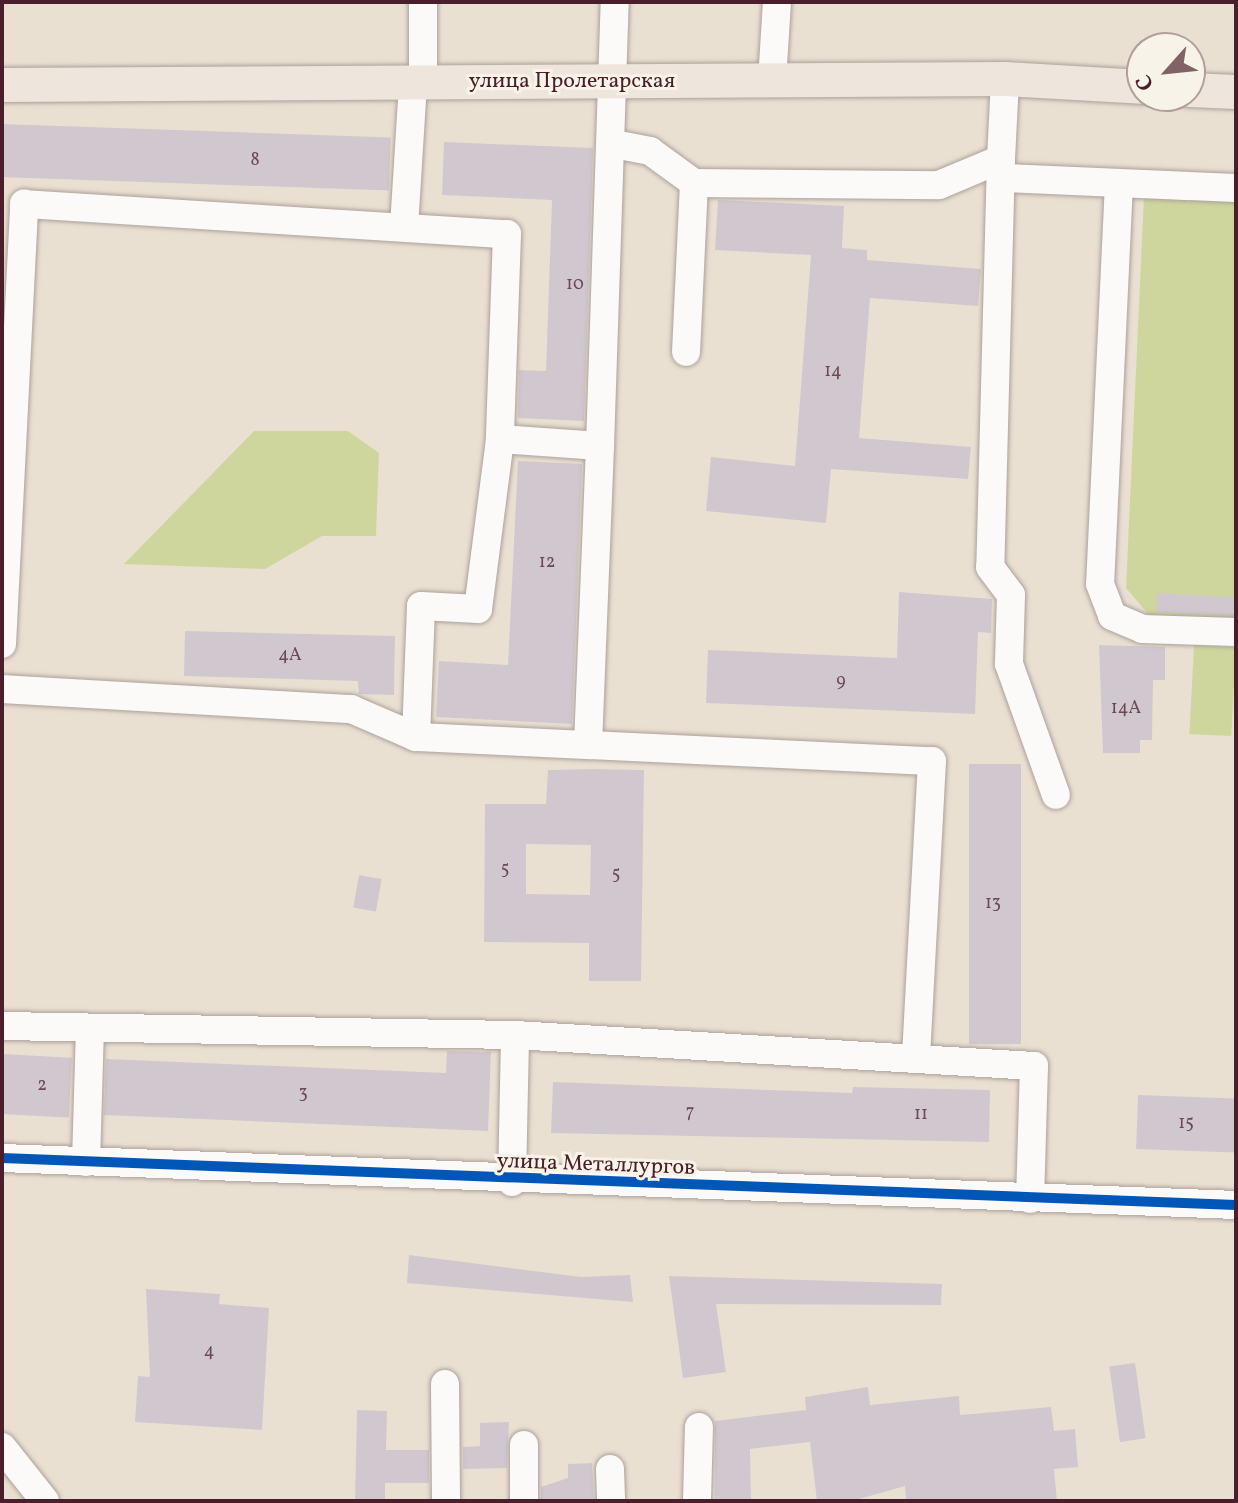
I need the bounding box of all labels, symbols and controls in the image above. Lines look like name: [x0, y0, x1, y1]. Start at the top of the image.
north arrow: [1126, 32, 1206, 112]
street label: улица Пролетарская: [469, 69, 675, 95]
text: С: [1129, 69, 1163, 96]
house number: 8: [250, 150, 260, 172]
house number: 10: [566, 274, 584, 296]
house number: 14: [824, 361, 842, 383]
house number: 12: [539, 552, 555, 574]
house number: 4А: [278, 645, 302, 667]
house number: 9: [836, 671, 846, 693]
house number: 14А: [1111, 698, 1141, 720]
house number: 5: [501, 859, 509, 881]
house number: 5: [612, 864, 620, 886]
house number: 13: [985, 893, 1001, 915]
house number: 2: [37, 1075, 47, 1097]
house number: 3: [298, 1083, 308, 1105]
house number: 7: [686, 1102, 694, 1124]
house number: 11: [914, 1104, 928, 1126]
house number: 15: [1178, 1113, 1194, 1135]
street label: улица Металлургов: [496, 1148, 696, 1182]
house number: 4: [204, 1341, 214, 1363]

